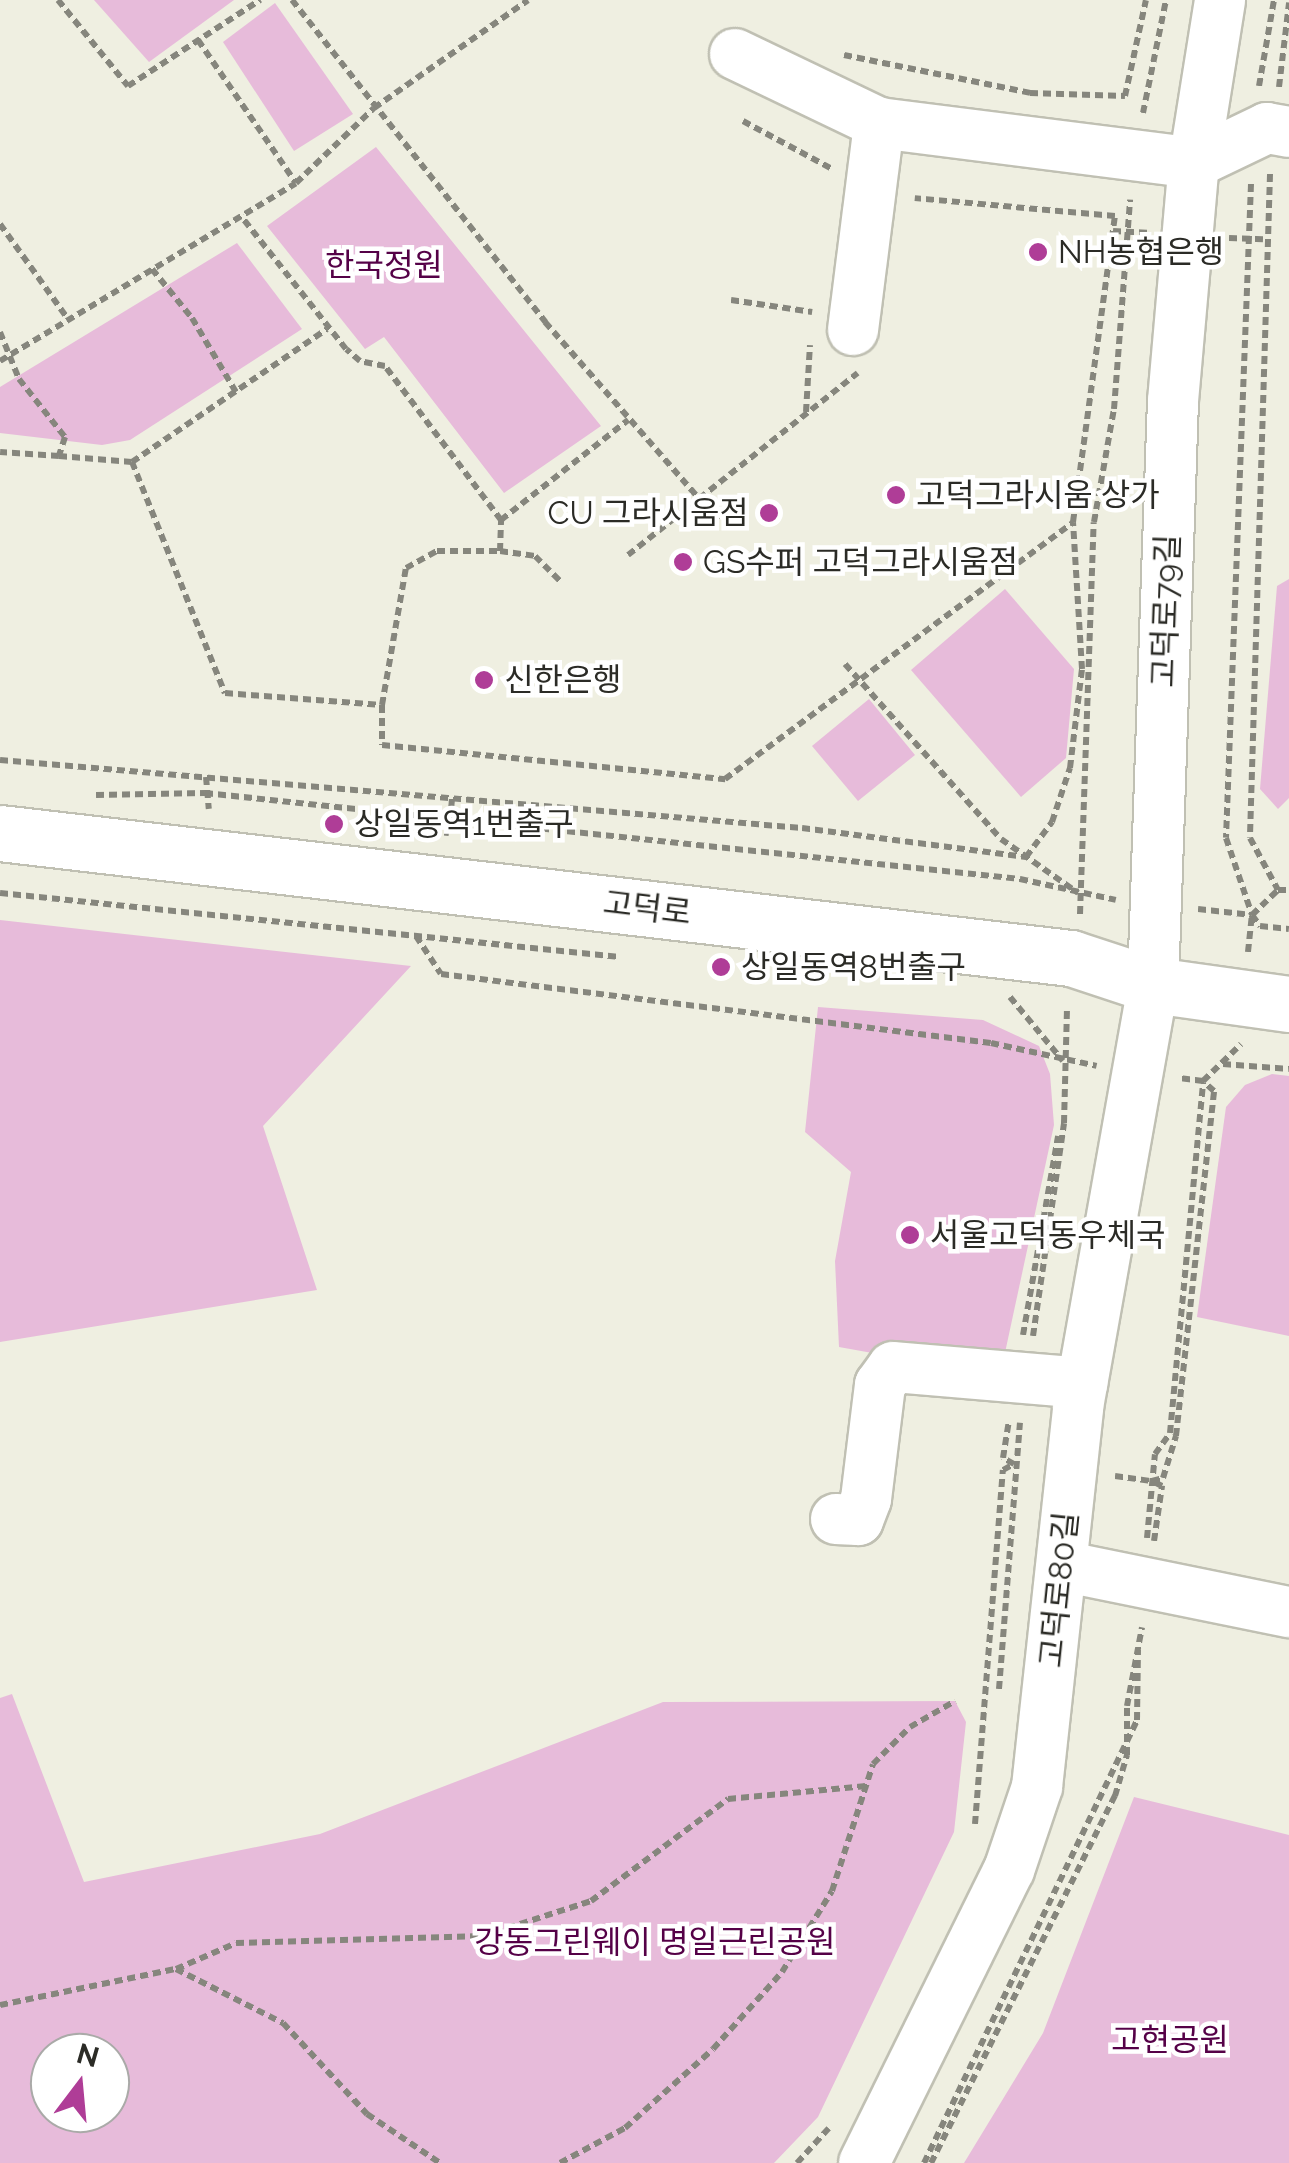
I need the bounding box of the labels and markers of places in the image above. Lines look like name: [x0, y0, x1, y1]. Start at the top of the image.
place label: NH농협은행: [1058, 233, 1224, 271]
marker: NH농협은행: [1027, 241, 1049, 263]
place label: 고덕그라시움 상가: [916, 476, 1160, 514]
marker: 고덕그라시움 상가: [885, 484, 907, 506]
place label: CU 그라시움점: [548, 494, 749, 532]
marker: CU 그라시움점: [758, 502, 780, 524]
place label: GS수퍼 고덕그라시움점: [703, 543, 1018, 581]
marker: GS수퍼 고덕그라시움점: [672, 551, 694, 573]
place label: 신한은행: [504, 661, 622, 699]
marker: 신한은행: [473, 669, 495, 691]
place label: 상일동역1번출구: [354, 805, 574, 843]
marker: 상일동역1번출구: [323, 813, 345, 835]
place label: 상일동역8번출구: [741, 948, 966, 986]
marker: 상일동역8번출구: [710, 956, 732, 978]
place label: 서울고덕동우체국: [930, 1216, 1166, 1254]
marker: 서울고덕동우체국: [899, 1224, 921, 1246]

